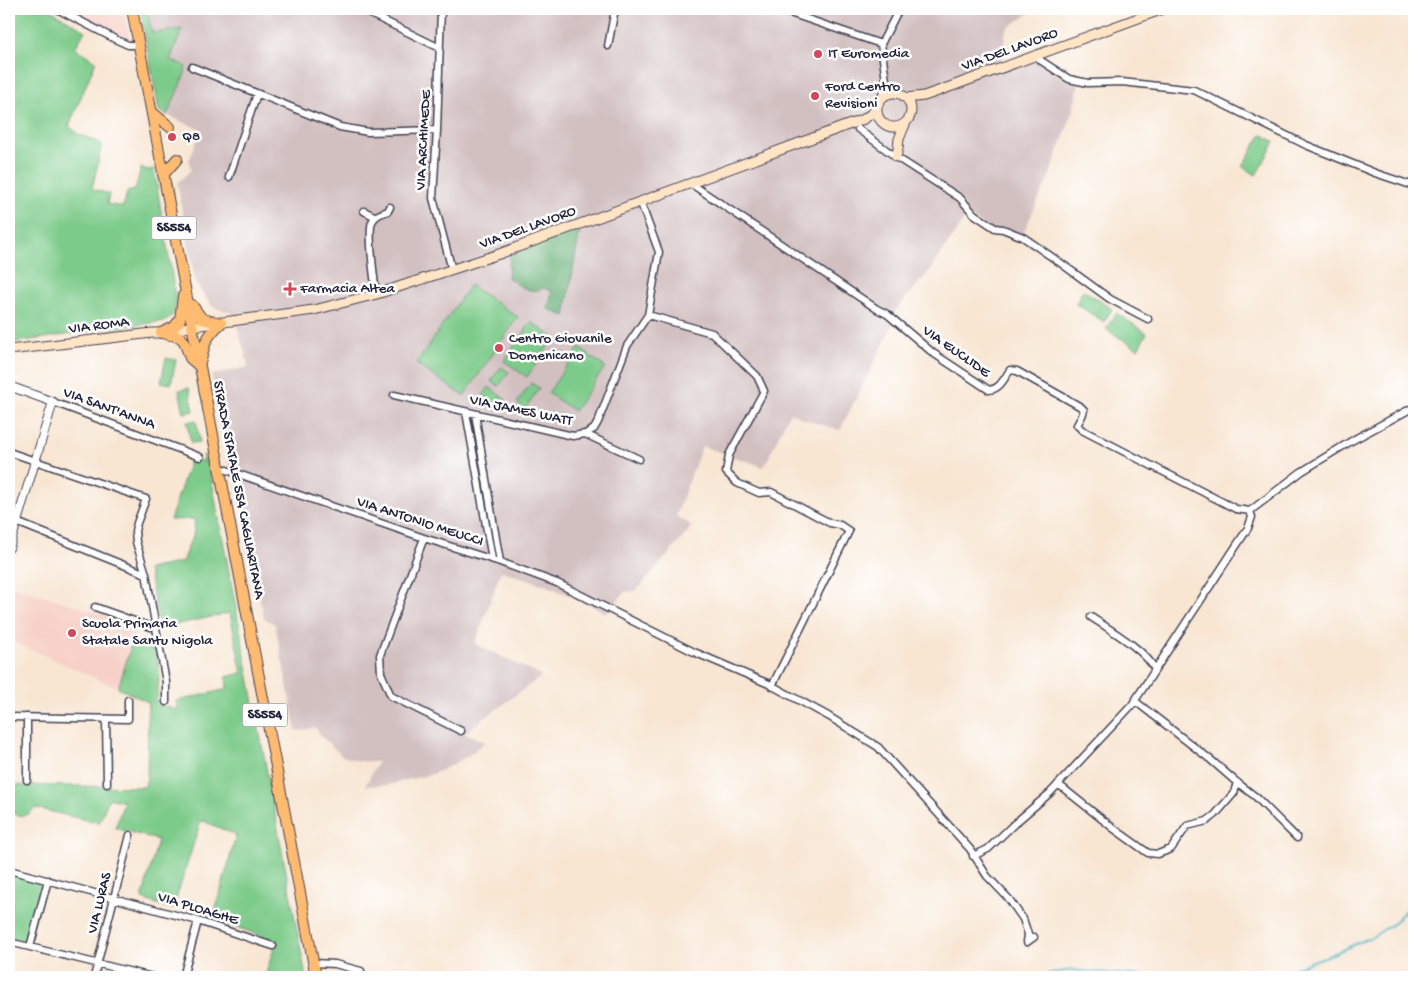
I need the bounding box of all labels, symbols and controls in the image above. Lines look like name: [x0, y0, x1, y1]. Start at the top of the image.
street label: VIA DEL LAVORO: [958, 24, 1061, 76]
place label: IT Euromedia: [828, 45, 910, 63]
marker: IT Euromedia: [812, 48, 824, 60]
place label: Ford Centro Revisioni: [824, 78, 901, 113]
street label: VIA ARCHIMEDE: [412, 89, 436, 192]
marker: Ford Centro Revisioni: [809, 90, 821, 102]
place label: Q8: [182, 128, 200, 146]
marker: Q8: [166, 131, 178, 143]
street label: VIA DEL LAVORO: [476, 202, 579, 254]
road number: SS554: [152, 217, 196, 240]
place label: Farmacia Altea: [299, 280, 396, 298]
marker: Farmacia Altea: [284, 283, 296, 295]
street label: VIA ROMA: [67, 313, 131, 339]
street label: VIA EUCLIDE: [918, 321, 994, 382]
place label: Centro Giovanile Domenicano: [508, 330, 612, 365]
marker: Centro Giovanile Domenicano: [493, 342, 505, 354]
street label: STRADA STATALE 554 CAGLIARITANA: [208, 379, 268, 602]
street label: VIA SANT'ANNA: [59, 384, 159, 434]
street label: VIA JAMES WATT: [467, 391, 575, 431]
street label: VIA ANTONIO MEUCCI: [353, 493, 486, 551]
place label: Scuola Primaria Statale Santu Nigola: [82, 615, 213, 650]
marker: Scuola Primaria Statale Santu Nigola: [66, 627, 78, 639]
road number: SS554: [242, 704, 288, 726]
street label: VIA LURAS: [84, 871, 116, 936]
street label: VIA PLOAGHE: [155, 888, 241, 930]

